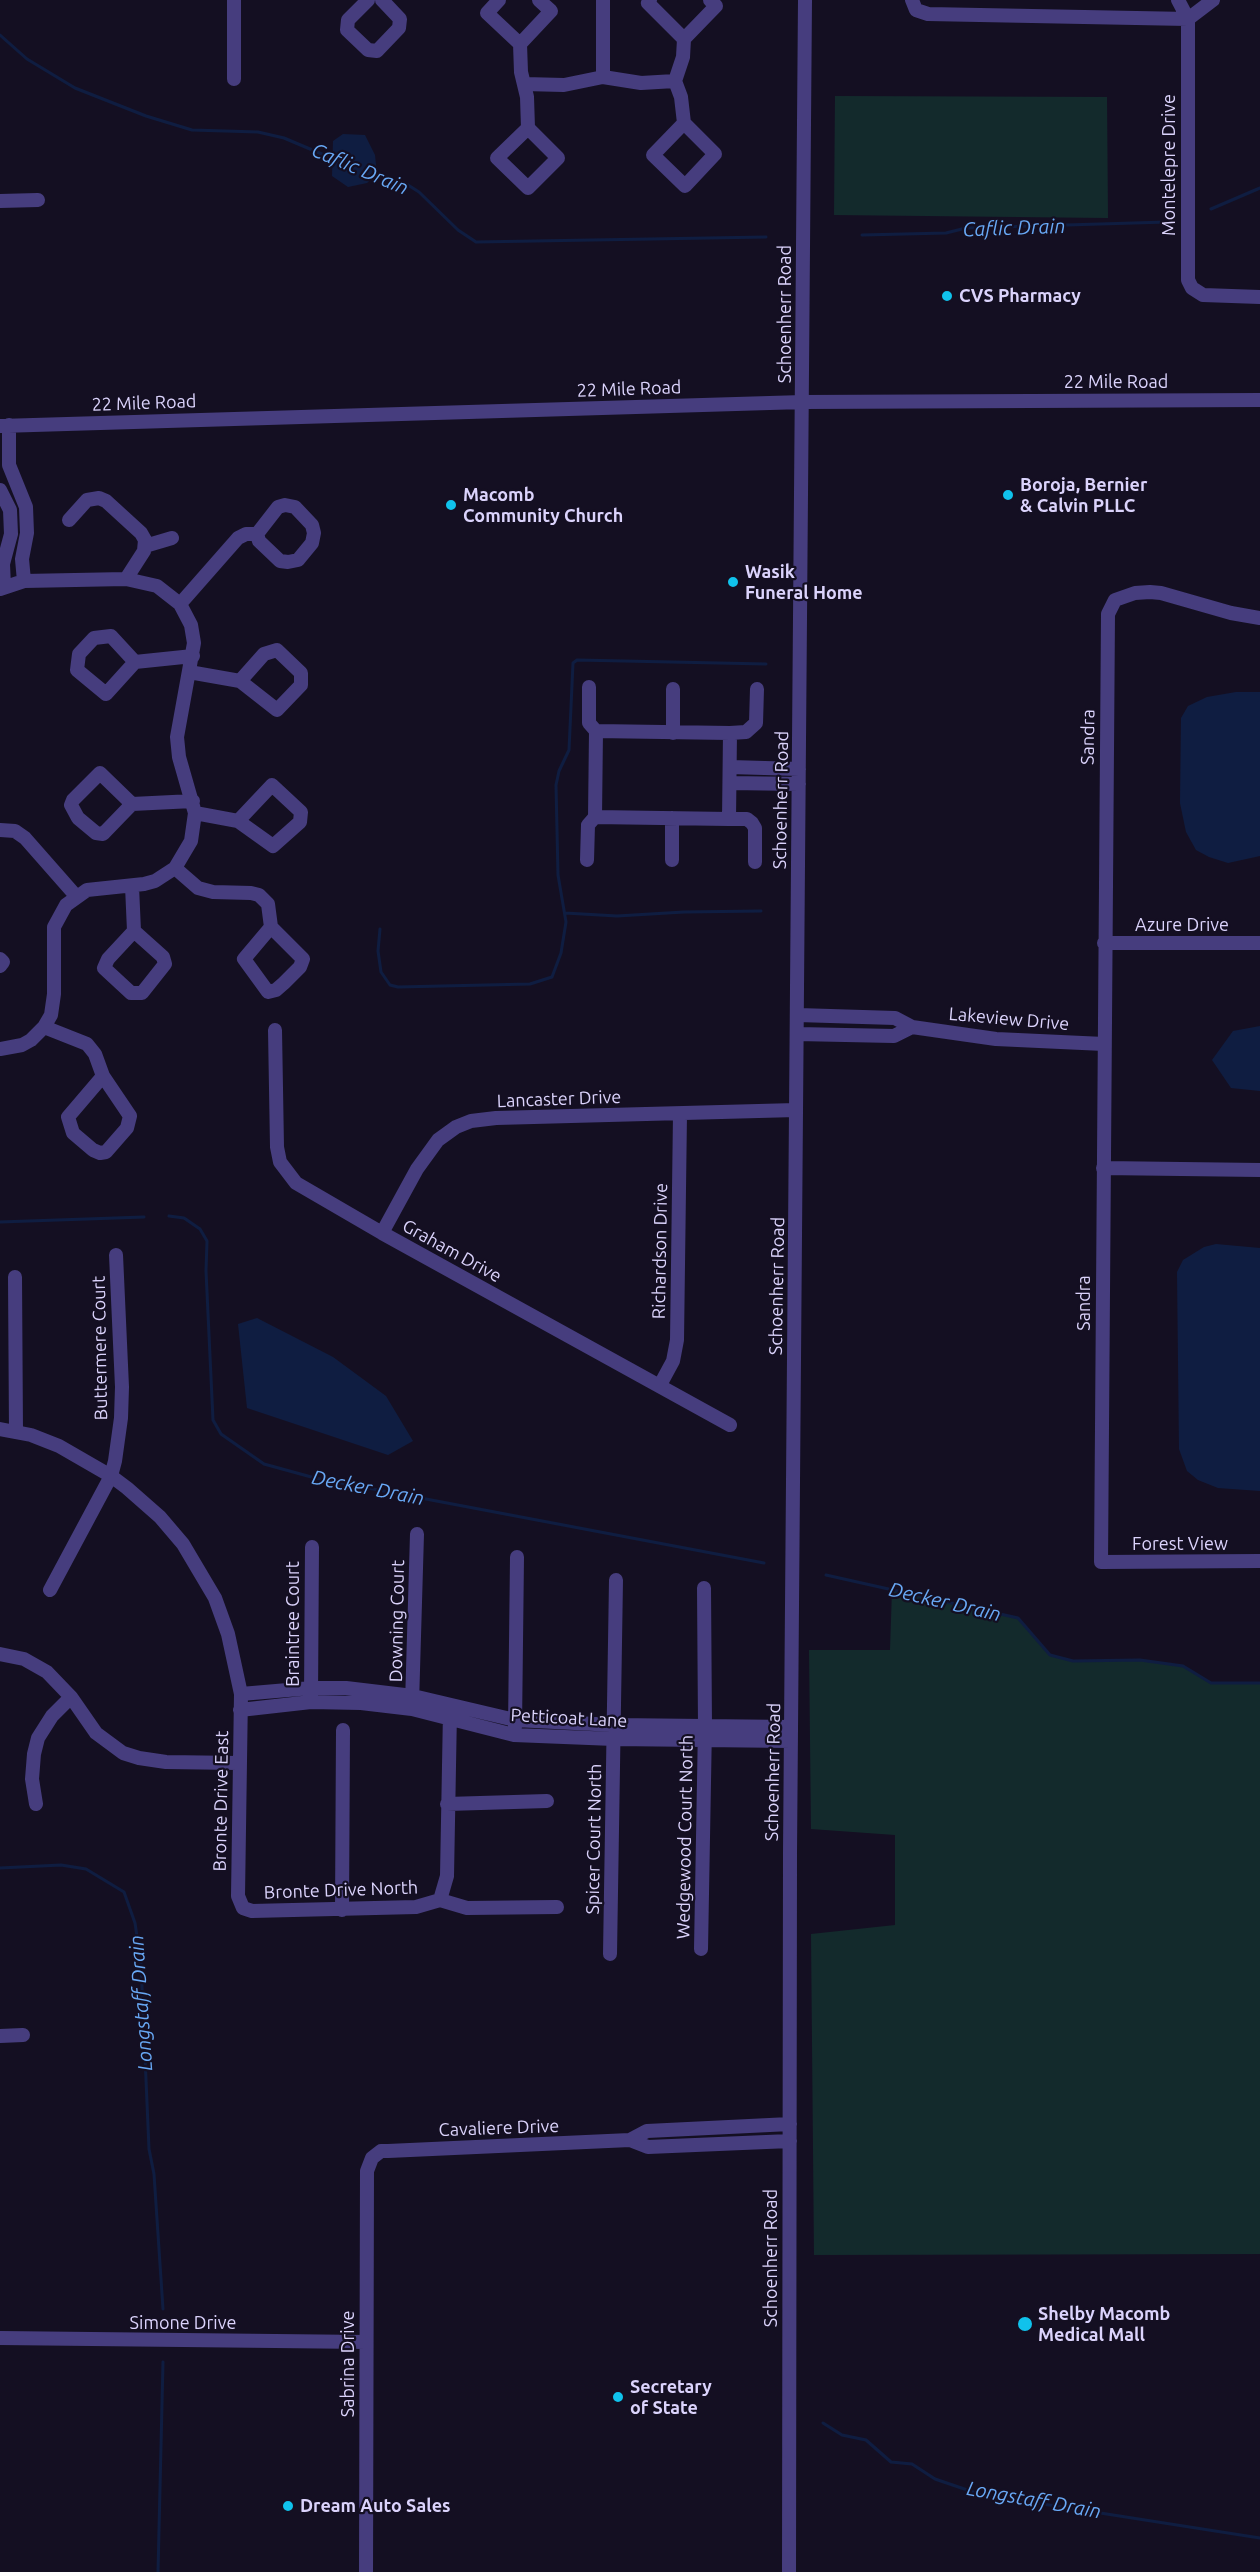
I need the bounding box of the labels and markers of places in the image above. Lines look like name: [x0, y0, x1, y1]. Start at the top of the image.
place label: CVS Pharmacy: [959, 285, 1081, 307]
marker: CVS Pharmacy: [940, 289, 954, 303]
place label: Boroja, Bernier & Calvin PLLC: [1020, 474, 1147, 516]
place label: Macomb Community Church: [463, 484, 623, 526]
marker: Boroja, Bernier & Calvin PLLC: [1001, 488, 1015, 502]
marker: Macomb Community Church: [444, 498, 458, 512]
place label: Wasik Funeral Home: [745, 561, 863, 604]
marker: Wasik Funeral Home: [726, 575, 740, 589]
place label: Shelby Macomb Medical Mall: [1038, 2303, 1170, 2346]
marker: Shelby Macomb Medical Mall: [1016, 2315, 1034, 2333]
place label: Secretary of State: [630, 2376, 712, 2418]
marker: Secretary of State: [611, 2390, 625, 2404]
place label: Dream Auto Sales: [300, 2495, 451, 2517]
marker: Dream Auto Sales: [281, 2499, 295, 2513]

